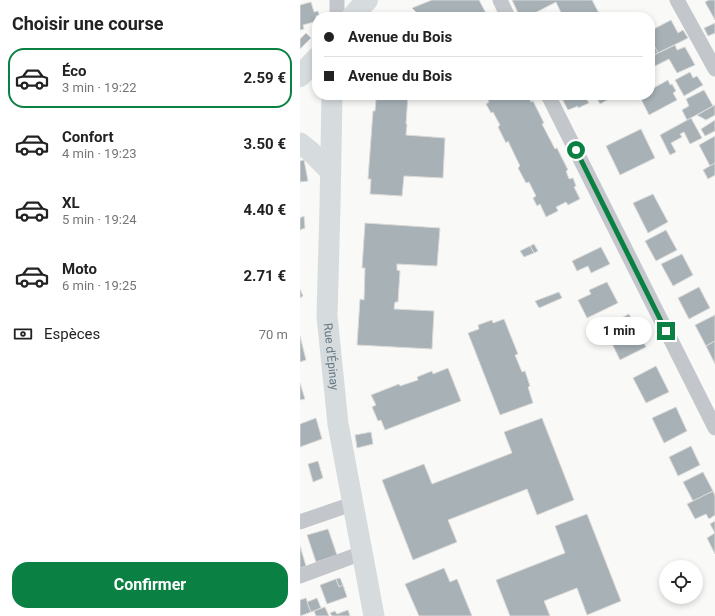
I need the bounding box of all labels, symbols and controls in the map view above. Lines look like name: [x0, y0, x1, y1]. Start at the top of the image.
text: Choisir une course: [12, 13, 163, 34]
text: Avenue du Bois: [348, 28, 452, 46]
icon: car: [14, 60, 50, 96]
text: Éco: [62, 62, 87, 80]
text: Avenue du Bois: [348, 67, 452, 85]
text: 2.59 €: [243, 69, 286, 87]
text: 3 min · 19:22: [62, 80, 137, 95]
icon: car: [14, 126, 50, 162]
text: Confort: [62, 128, 113, 146]
text: 3.50 €: [243, 135, 286, 153]
route start: [567, 141, 585, 159]
text: 4 min · 19:23: [62, 146, 137, 161]
icon: car: [14, 192, 50, 228]
text: XL: [62, 194, 80, 212]
text: 4.40 €: [243, 201, 286, 219]
text: 5 min · 19:24: [62, 212, 137, 227]
icon: car: [14, 258, 50, 294]
text: Moto: [62, 260, 97, 278]
text: 2.71 €: [243, 267, 286, 285]
text: 6 min · 19:25: [62, 278, 137, 293]
callout: 1 min: [586, 317, 652, 345]
street label: Rue d'Épinay: [321, 322, 342, 391]
route end: [657, 322, 675, 340]
icon: cash: [12, 323, 34, 345]
text: 1 min: [603, 323, 635, 338]
text: Espèces: [44, 325, 100, 343]
text: 70 m: [259, 327, 288, 342]
map controls: [659, 560, 703, 604]
button: locate: [659, 560, 703, 604]
button: Confirmer: [12, 562, 288, 608]

